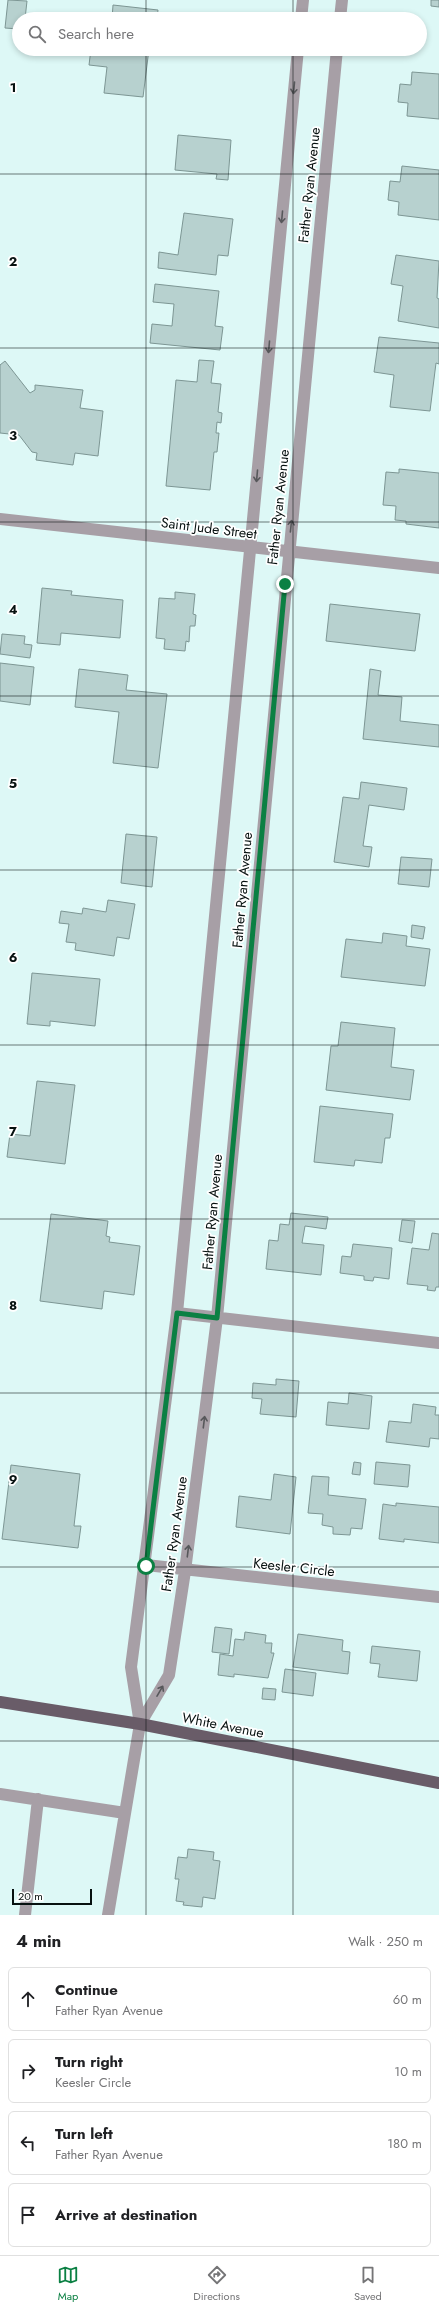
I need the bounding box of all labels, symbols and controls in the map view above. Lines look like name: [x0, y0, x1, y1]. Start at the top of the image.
search box: [12, 12, 427, 56]
icon: search: [26, 23, 48, 45]
text: Search here: [58, 23, 134, 45]
text: 1: [10, 78, 16, 97]
one-way arrow: [290, 81, 298, 94]
street label: Father Ryan Avenue: [293, 126, 325, 244]
one-way arrow: [278, 210, 285, 223]
text: 2: [9, 252, 17, 271]
one-way arrow: [266, 340, 273, 353]
text: 3: [9, 426, 17, 445]
street label: Father Ryan Avenue: [262, 448, 294, 566]
one-way arrow: [253, 469, 261, 482]
street label: Saint Jude Street: [160, 512, 259, 544]
one-way arrow: [287, 520, 295, 533]
route end: [276, 575, 294, 593]
text: 4: [8, 600, 18, 619]
text: 5: [9, 774, 17, 793]
street label: Father Ryan Avenue: [227, 831, 257, 949]
text: 6: [9, 948, 18, 967]
text: 7: [9, 1122, 17, 1141]
street label: Father Ryan Avenue: [197, 1153, 227, 1271]
text: 8: [9, 1296, 17, 1315]
one-way arrow: [200, 1416, 208, 1429]
text: 9: [9, 1470, 18, 1489]
street label: Father Ryan Avenue: [156, 1475, 192, 1593]
one-way arrow: [184, 1545, 192, 1558]
street label: Keesler Circle: [252, 1553, 336, 1581]
route start: [137, 1557, 155, 1575]
one-way arrow: [156, 1685, 164, 1697]
street label: White Avenue: [180, 1707, 266, 1743]
scale bar: [12, 1887, 92, 1906]
text: 20 m: [18, 1888, 43, 1904]
text: 4 min: [16, 1929, 61, 1953]
text: Walk · 250 m: [348, 1932, 423, 1951]
text: Continue: [55, 1979, 118, 2001]
icon: ahead: [17, 1988, 39, 2010]
text: 60 m: [393, 1990, 422, 2009]
text: Father Ryan Avenue: [55, 2001, 163, 2020]
text: Turn right: [55, 2051, 123, 2073]
icon: right: [17, 2060, 39, 2082]
text: 10 m: [394, 2062, 422, 2081]
text: Keesler Circle: [55, 2073, 131, 2092]
text: Turn left: [55, 2123, 113, 2145]
icon: left: [17, 2132, 39, 2154]
text: 180 m: [387, 2134, 422, 2153]
text: Father Ryan Avenue: [55, 2145, 163, 2164]
icon: arrive: [17, 2204, 39, 2226]
text: Arrive at destination: [55, 2204, 197, 2226]
tab: Map: [57, 2264, 79, 2304]
tab: Directions: [193, 2264, 240, 2304]
tab: Saved: [354, 2264, 382, 2304]

